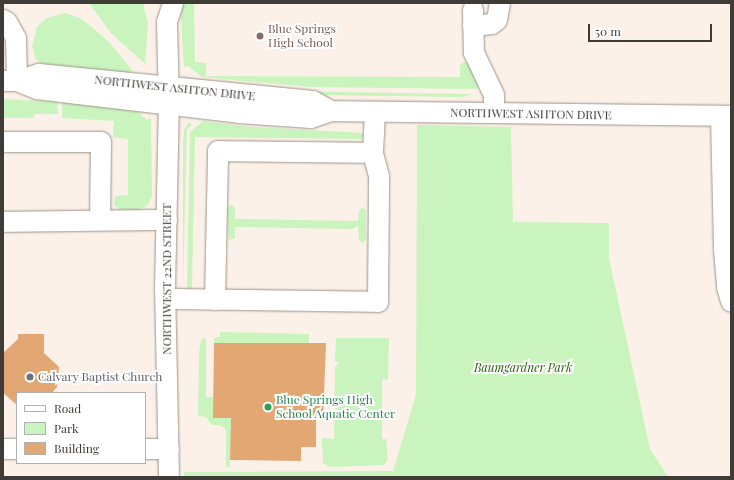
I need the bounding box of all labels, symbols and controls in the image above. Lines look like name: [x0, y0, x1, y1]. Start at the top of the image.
scale bar: [590, 16, 714, 42]
place label: Blue Springs High School: [268, 22, 336, 50]
text: 50 m: [595, 23, 621, 39]
marker: Blue Springs High School: [255, 31, 265, 41]
street label: NORTHWEST ASHTON DRIVE: [93, 72, 257, 104]
street label: NORTHWEST ASHTON DRIVE: [450, 105, 612, 123]
street label: NORTHWEST 22ND STREET: [160, 203, 174, 355]
park label: Baumgardner Park: [474, 361, 572, 375]
place label: Calvary Baptist Church: [38, 370, 163, 384]
marker: Calvary Baptist Church: [25, 372, 35, 382]
legend: [16, 392, 146, 464]
place label: Blue Springs High School Aquatic Center: [276, 393, 396, 421]
text: Road: [54, 400, 81, 416]
marker: Blue Springs High School Aquatic Center: [263, 402, 273, 412]
text: Park: [54, 420, 79, 436]
text: Building: [54, 440, 99, 456]

